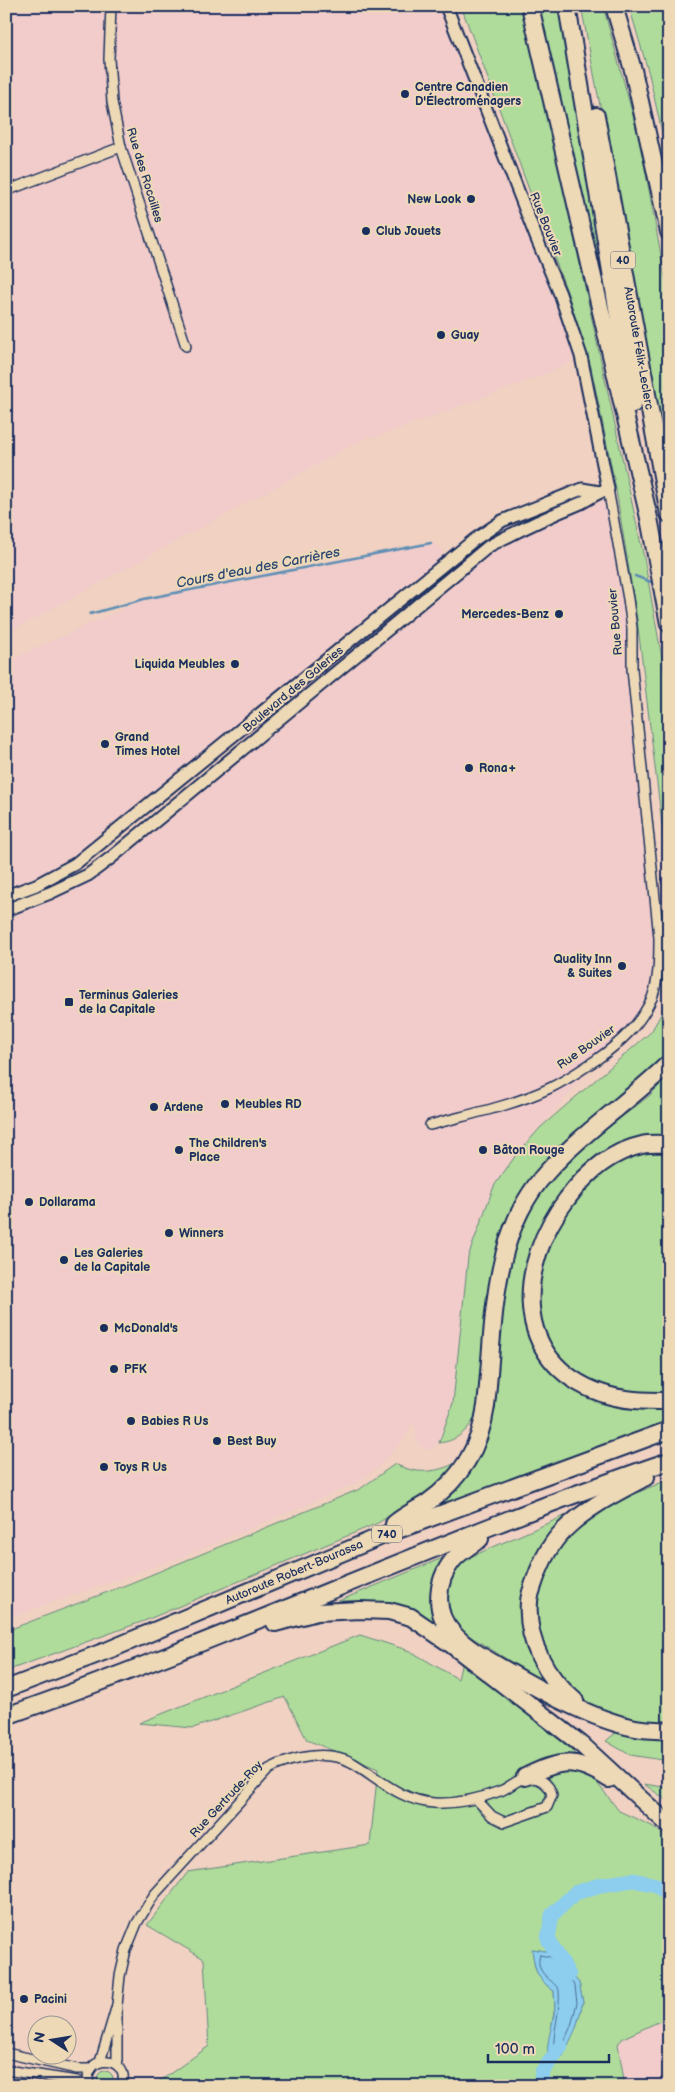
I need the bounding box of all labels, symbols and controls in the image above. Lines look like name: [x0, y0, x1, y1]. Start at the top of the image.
place label: Centre Canadien D'Électroménagers: [415, 80, 521, 109]
marker: Centre Canadien D'Électroménagers: [399, 88, 411, 100]
street label: Rue des Rocailles: [123, 126, 166, 224]
street label: Rue Bouvier: [526, 190, 565, 259]
place label: New Look: [407, 192, 462, 207]
marker: New Look: [465, 193, 477, 205]
place label: Club Jouets: [376, 224, 441, 239]
marker: Club Jouets: [360, 225, 372, 237]
road number: 40: [610, 252, 636, 268]
street label: Autoroute Félix-Leclerc: [620, 285, 657, 411]
place label: Guay: [451, 328, 479, 343]
marker: Guay: [435, 329, 447, 341]
water label: Cours d'eau des Carrières: [175, 543, 341, 592]
street label: Rue Bouvier: [605, 587, 626, 656]
place label: Mercedes-Benz: [461, 607, 549, 622]
marker: Mercedes-Benz: [553, 608, 565, 620]
street label: Boulevard des Galeries: [240, 643, 347, 736]
place label: Liquida Meubles: [135, 657, 225, 672]
marker: Liquida Meubles: [229, 658, 241, 670]
place label: Grand Times Hotel: [115, 730, 180, 759]
marker: Grand Times Hotel: [99, 738, 111, 750]
place label: Rona+: [479, 761, 517, 776]
marker: Rona+: [463, 762, 475, 774]
place label: Quality Inn & Suites: [553, 952, 612, 981]
marker: Quality Inn & Suites: [616, 960, 628, 972]
place label: Terminus Galeries de la Capitale: [79, 988, 178, 1017]
marker: Terminus Galeries de la Capitale: [63, 996, 75, 1008]
street label: Rue Bouvier: [554, 1022, 619, 1073]
place label: Meubles RD: [235, 1097, 302, 1112]
marker: Meubles RD: [219, 1098, 231, 1110]
place label: Ardene: [163, 1100, 203, 1115]
marker: Ardene: [148, 1101, 160, 1113]
place label: The Children's Place: [189, 1136, 267, 1165]
place label: Bâton Rouge: [493, 1143, 565, 1158]
marker: The Children's Place: [173, 1144, 185, 1156]
marker: Bâton Rouge: [477, 1144, 489, 1156]
place label: Dollarama: [39, 1195, 96, 1210]
marker: Dollarama: [23, 1196, 35, 1208]
place label: Winners: [179, 1226, 224, 1241]
marker: Winners: [163, 1227, 175, 1239]
place label: Les Galeries de la Capitale: [74, 1246, 150, 1275]
marker: Les Galeries de la Capitale: [58, 1254, 70, 1266]
place label: McDonald's: [114, 1321, 178, 1336]
marker: McDonald's: [98, 1322, 110, 1334]
place label: PFK: [124, 1362, 147, 1377]
marker: PFK: [108, 1363, 120, 1375]
place label: Babies R Us: [141, 1414, 208, 1429]
marker: Babies R Us: [125, 1415, 137, 1427]
place label: Best Buy: [227, 1434, 277, 1449]
marker: Best Buy: [211, 1435, 223, 1447]
place label: Toys R Us: [114, 1460, 167, 1475]
marker: Toys R Us: [98, 1461, 110, 1473]
road number: 740: [372, 1526, 402, 1542]
street label: Autoroute Robert-Bourassa: [223, 1537, 365, 1608]
street label: Rue Gertrude-Roy: [187, 1757, 266, 1841]
place label: Pacini: [34, 1992, 67, 2007]
marker: Pacini: [18, 1993, 30, 2005]
north arrow: [28, 2014, 78, 2064]
text: N: [30, 2030, 49, 2044]
scale bar: [488, 2032, 609, 2064]
text: 100 m: [495, 2040, 535, 2059]

